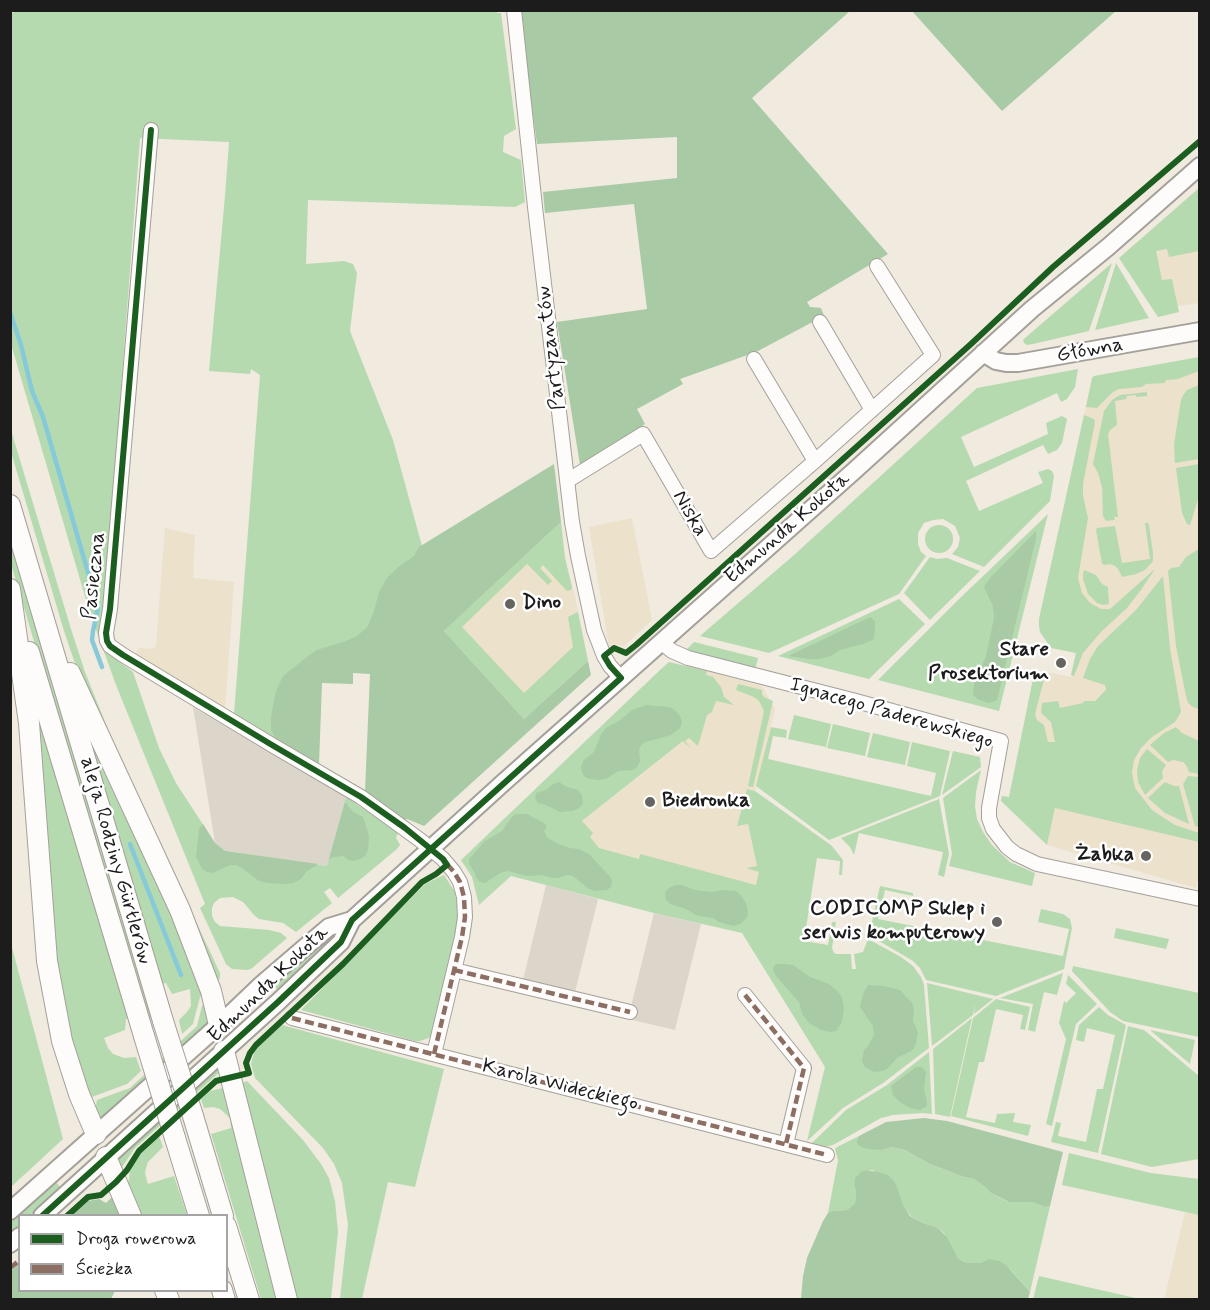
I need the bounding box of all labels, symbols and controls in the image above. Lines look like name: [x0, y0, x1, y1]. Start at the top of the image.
street label: Partyzantów: [532, 284, 572, 412]
street label: Główna: [1055, 333, 1125, 369]
street label: Edmunda Kokota: [720, 468, 856, 590]
street label: Niska: [666, 487, 712, 541]
street label: Pasieczna: [78, 531, 112, 621]
place label: Dino: [522, 591, 561, 617]
marker: Dino: [503, 597, 517, 611]
place label: Stare Prosektorium: [928, 638, 1049, 688]
marker: Stare Prosektorium: [1054, 656, 1068, 670]
street label: Ignacego Paderewskiego: [786, 673, 996, 755]
street label: aleja Rodziny Gürtlerów: [73, 754, 157, 968]
place label: Biedronka: [662, 789, 750, 815]
marker: Biedronka: [643, 795, 657, 809]
place label: Żabka: [1075, 843, 1134, 869]
marker: Żabka: [1139, 849, 1153, 863]
place label: CODICOMP Sklep i serwis komputerowy: [802, 897, 985, 947]
marker: CODICOMP Sklep i serwis komputerowy: [990, 915, 1004, 929]
street label: Edmunda Kokota: [203, 921, 335, 1049]
street label: Karola Wideckiego: [479, 1054, 641, 1118]
legend: [18, 1214, 228, 1292]
text: Droga rowerowa: [76, 1227, 196, 1251]
text: Ścieżka: [76, 1257, 133, 1281]

